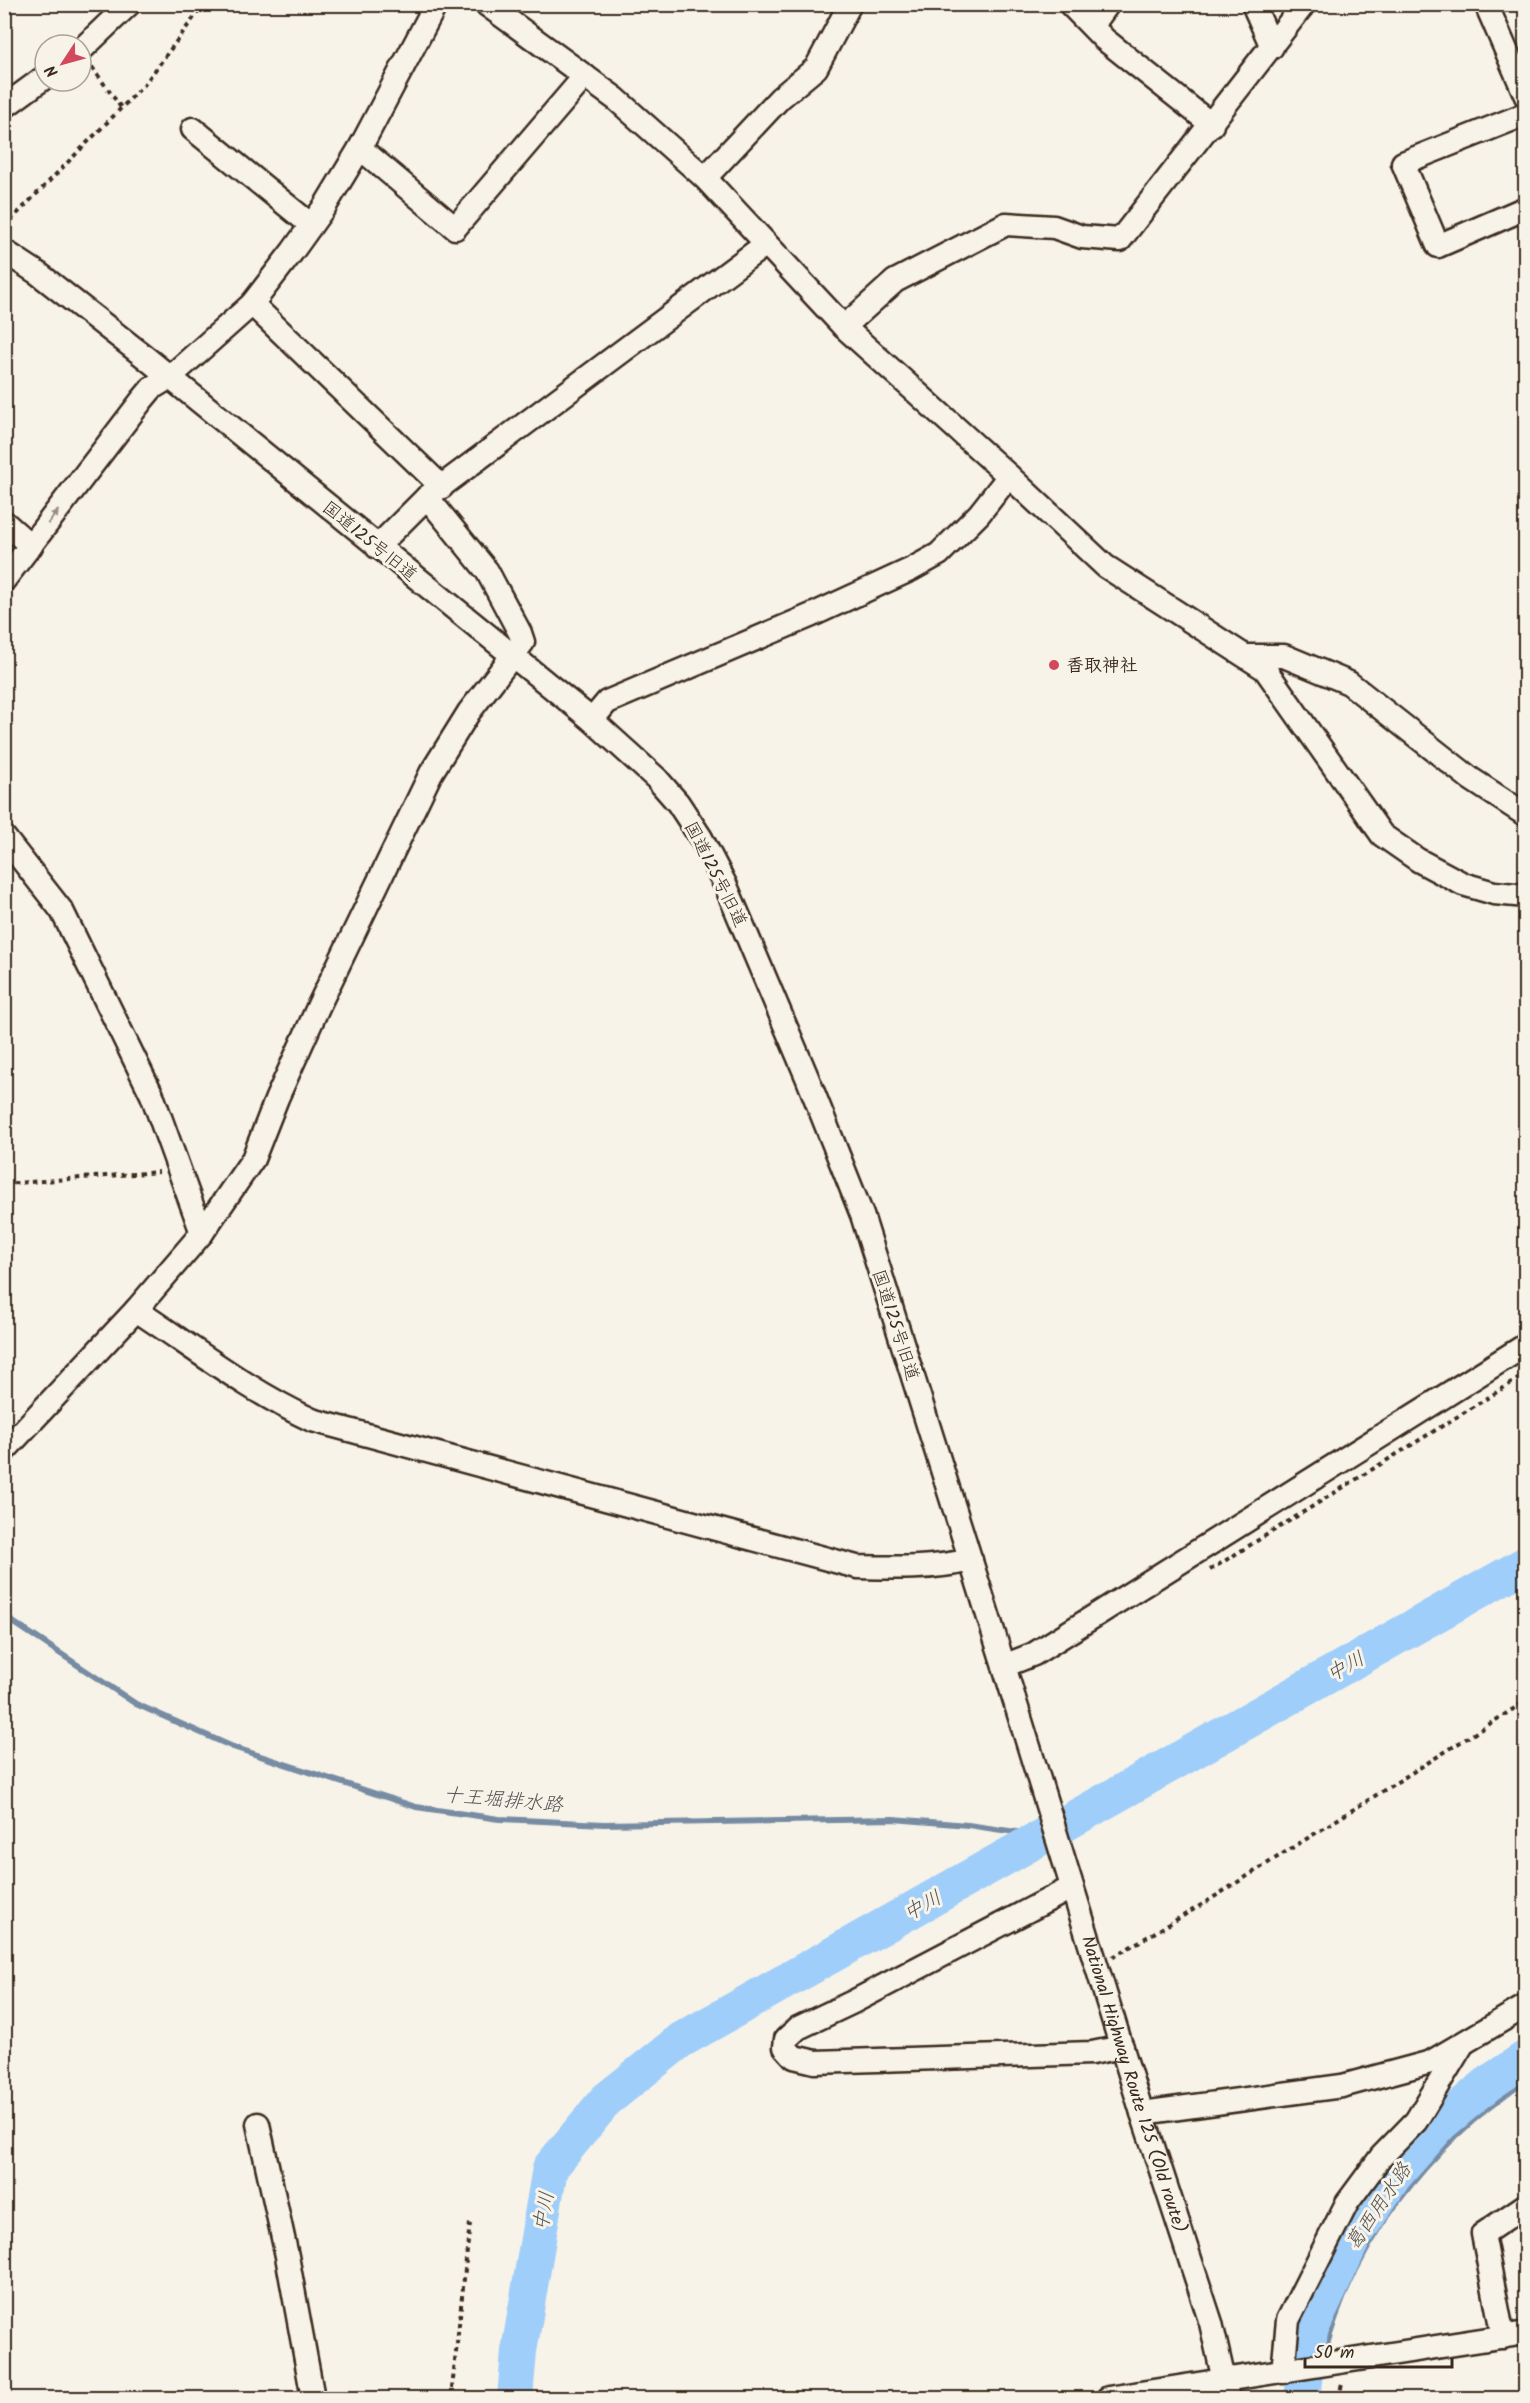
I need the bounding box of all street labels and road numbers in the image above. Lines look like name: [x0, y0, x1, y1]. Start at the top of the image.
street label: 国道125号旧道: [315, 494, 423, 590]
street label: 国道125号旧道: [675, 817, 754, 933]
street label: 国道125号旧道: [863, 1266, 926, 1385]
street label: National Highway Route 125 (Old route): [1072, 1932, 1194, 2237]

